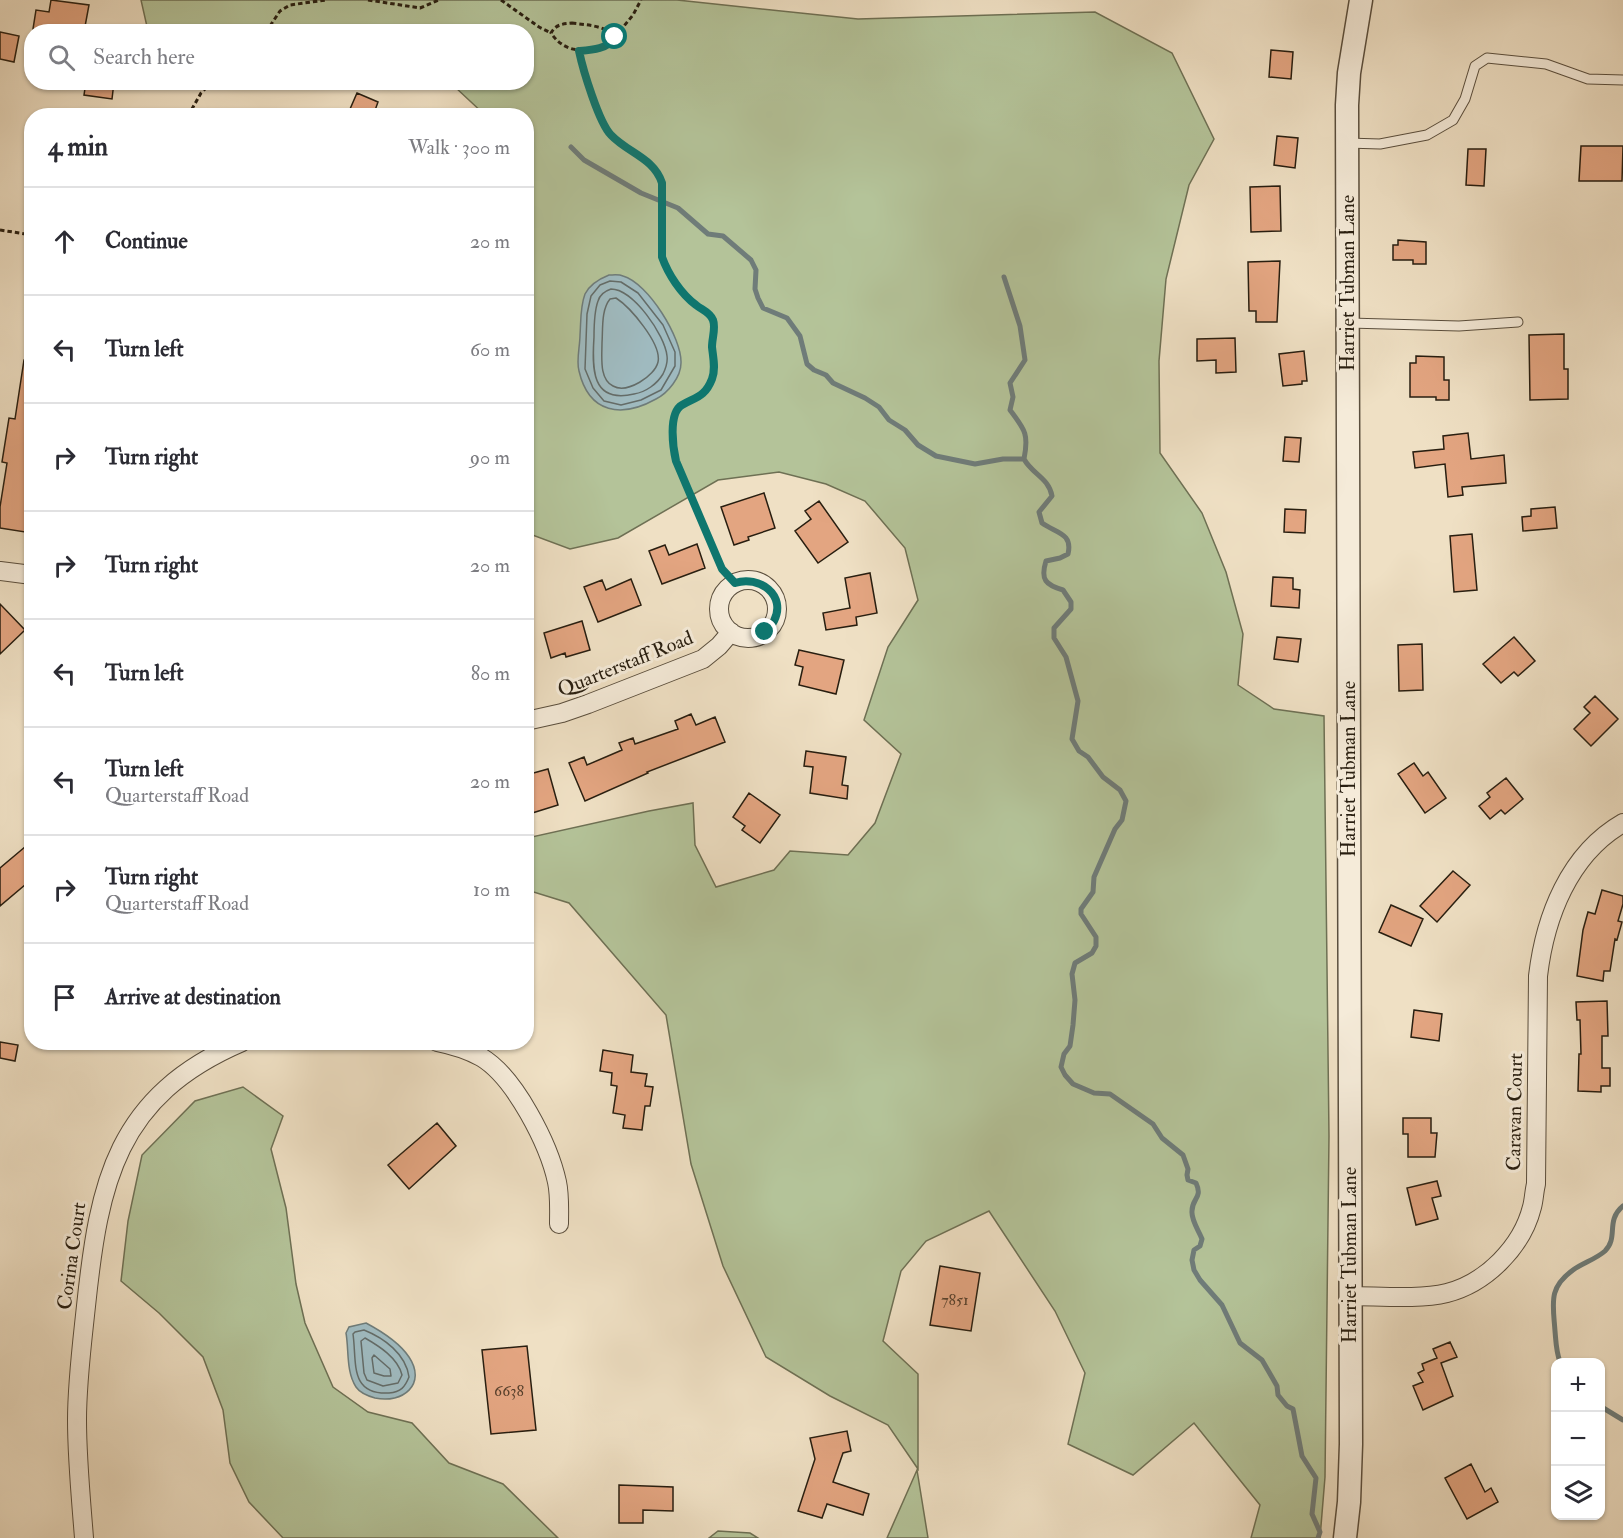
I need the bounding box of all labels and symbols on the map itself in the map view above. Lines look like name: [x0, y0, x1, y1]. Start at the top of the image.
route start: [601, 23, 627, 49]
street label: Harriet Tubman Lane: [1335, 195, 1360, 371]
route end: [751, 618, 777, 644]
street label: Quarterstaff Road: [554, 625, 697, 702]
street label: Harriet Tubman Lane: [1336, 681, 1361, 857]
street label: Caravan Court: [1501, 1052, 1528, 1171]
street label: Harriet Tubman Lane: [1337, 1167, 1362, 1343]
street label: Corina Court: [52, 1200, 91, 1311]
house number: 7851: [941, 1290, 969, 1310]
house number: 6638: [494, 1381, 524, 1401]

